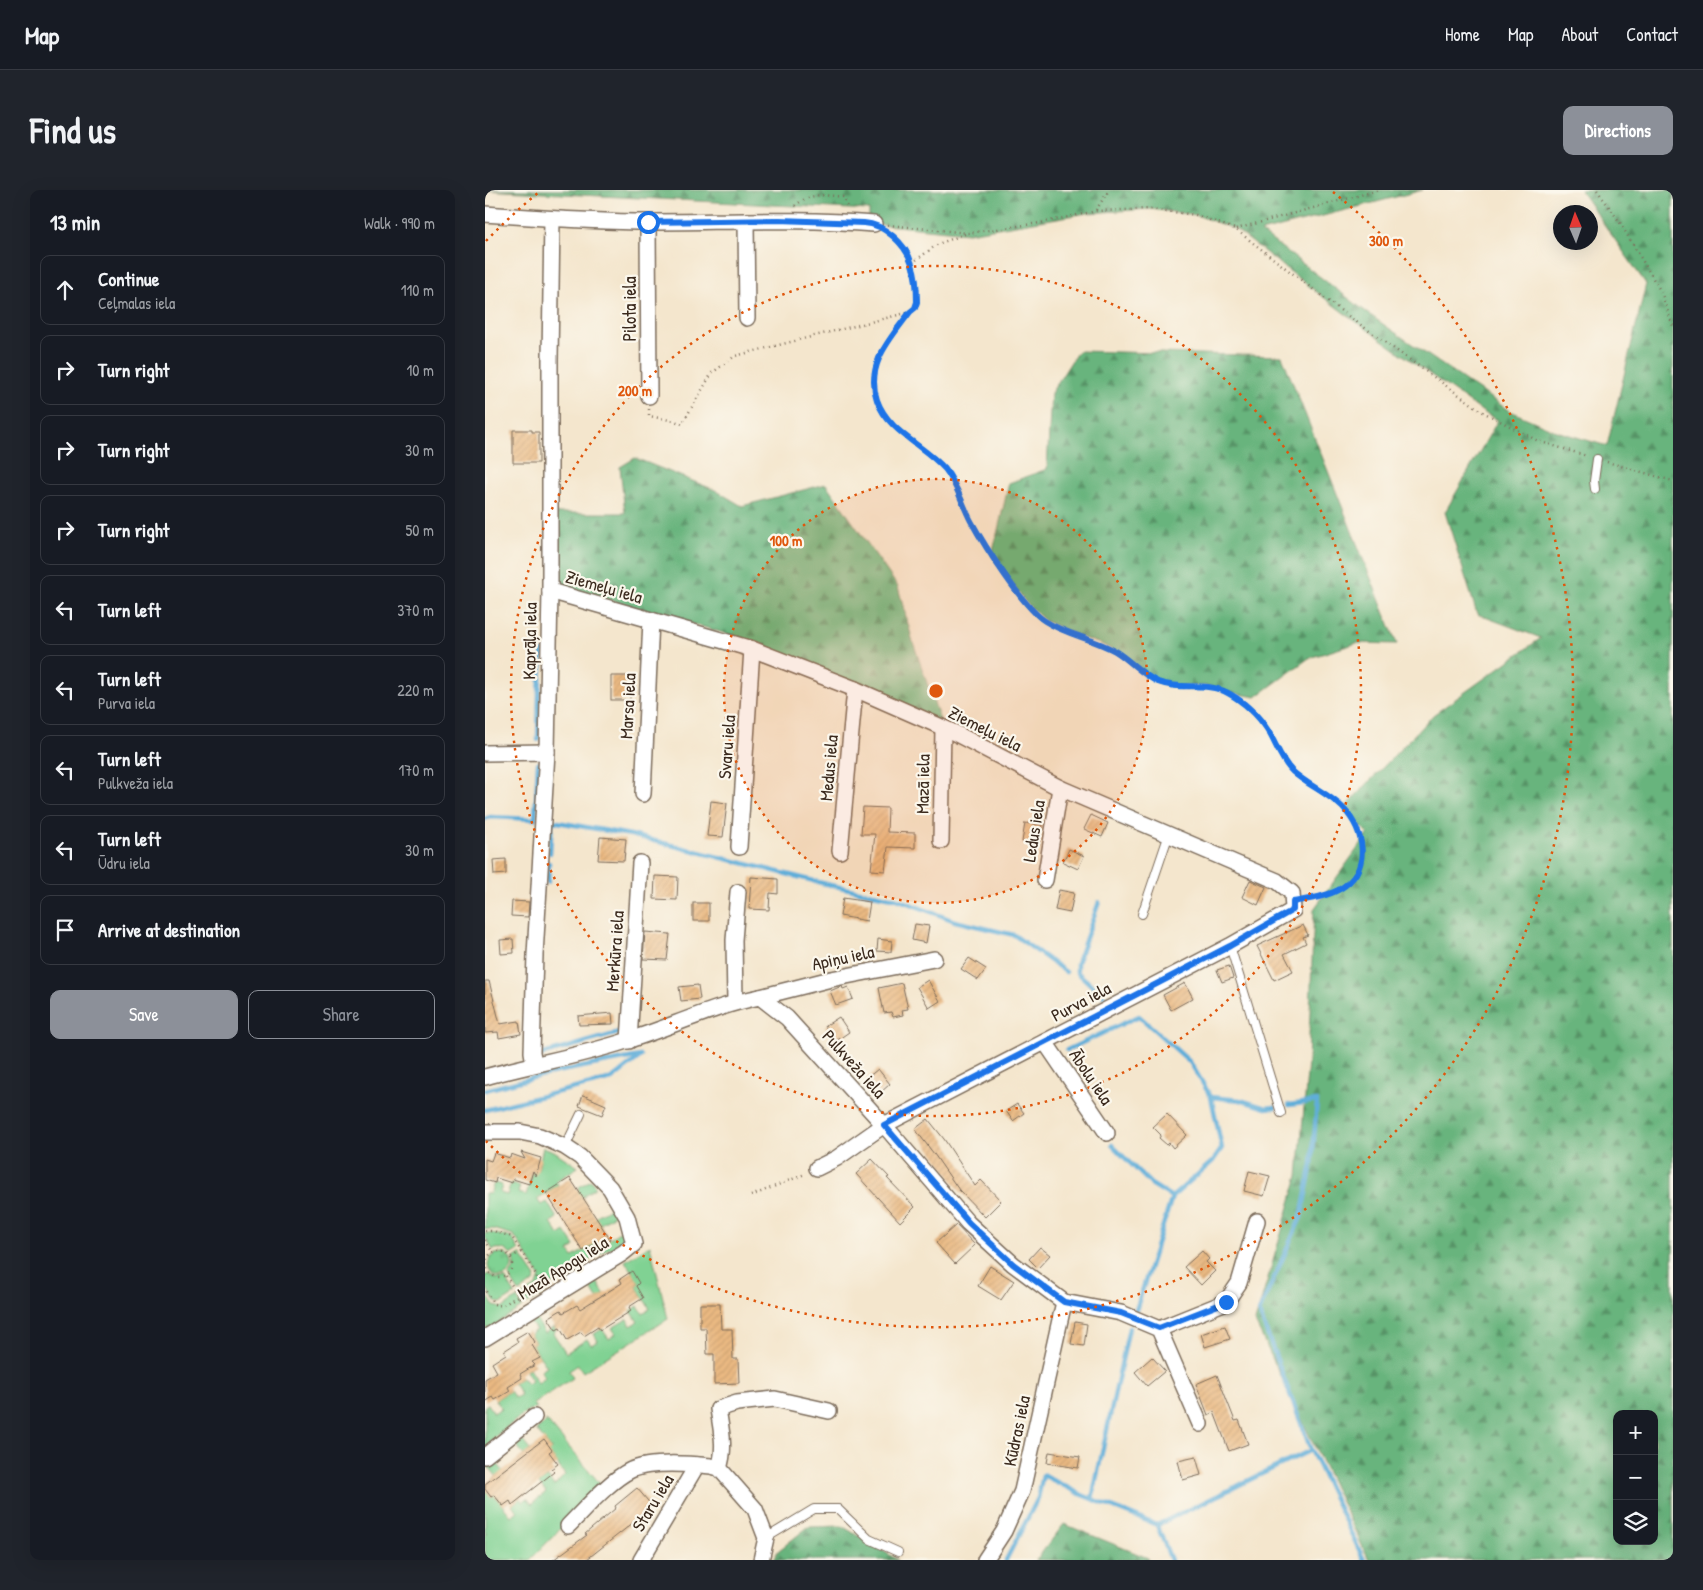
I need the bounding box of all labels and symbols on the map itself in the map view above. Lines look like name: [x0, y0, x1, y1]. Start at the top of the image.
north arrow: [1553, 205, 1598, 250]
route start: [637, 211, 660, 234]
text: 300 m: [1369, 230, 1403, 251]
street label: Pilota iela: [617, 276, 642, 342]
text: 200 m: [618, 380, 652, 401]
text: 100 m: [770, 530, 802, 551]
street label: Ziemeļu iela: [563, 564, 646, 609]
street label: Kaprāļa iela: [516, 602, 543, 680]
street label: Marsa iela: [613, 672, 642, 740]
centre of rings: [927, 682, 945, 700]
street label: Ziemeļu iela: [944, 700, 1026, 758]
street label: Svaru iela: [712, 714, 741, 780]
street label: Medus iela: [813, 734, 844, 802]
street label: Mazā iela: [909, 754, 936, 814]
street label: Ledus iela: [1016, 798, 1051, 864]
street label: Merkūra iela: [599, 910, 630, 992]
street label: Apiņu iela: [809, 939, 876, 976]
street label: Purva iela: [1047, 975, 1115, 1028]
street label: Pulkveža iela: [817, 1024, 892, 1103]
street label: Ābolu iela: [1064, 1044, 1119, 1110]
street label: Mazā Apogu iela: [513, 1230, 613, 1305]
route end: [1215, 1291, 1238, 1314]
street label: Kūdras iela: [997, 1393, 1036, 1469]
street label: Staru iela: [626, 1469, 679, 1536]

